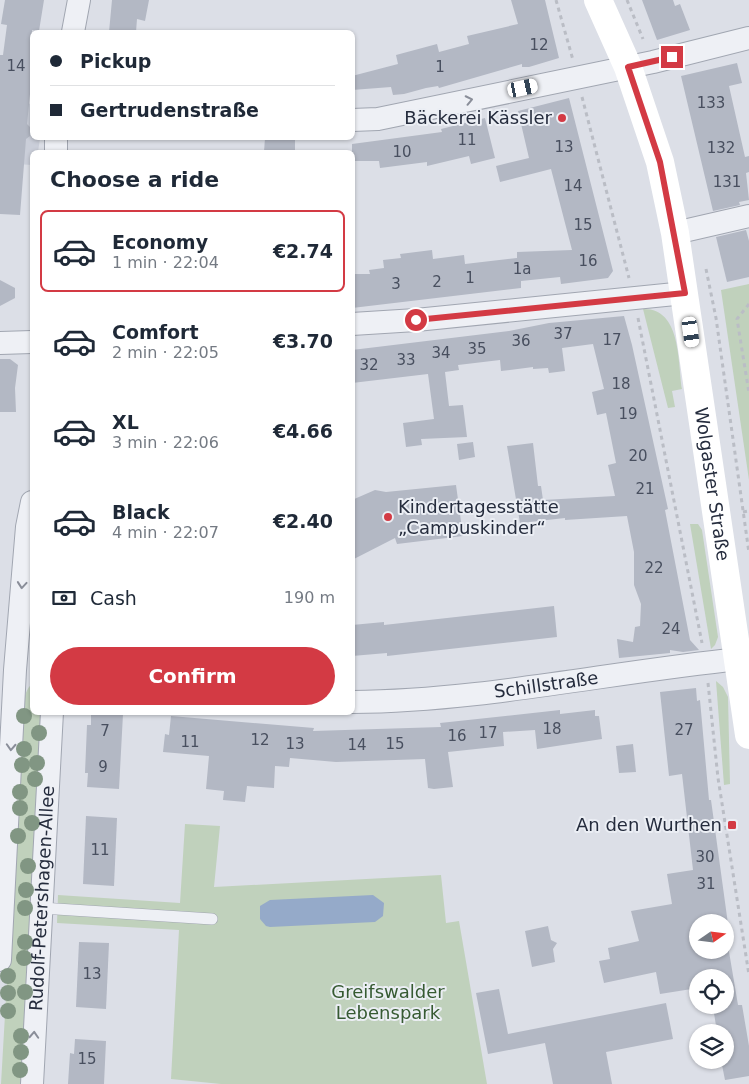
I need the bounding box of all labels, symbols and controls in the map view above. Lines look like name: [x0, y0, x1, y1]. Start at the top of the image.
house number: 12: [529, 36, 549, 54]
route end: [661, 46, 683, 68]
text: Pickup: [80, 50, 151, 72]
house number: 14: [6, 57, 26, 75]
house number: 1: [435, 58, 445, 76]
car: [506, 78, 539, 98]
house number: 133: [697, 94, 725, 112]
one-way arrow: [465, 95, 474, 105]
text: Gertrudenstraße: [80, 99, 259, 121]
place label: Bäckerei Kässler: [404, 107, 553, 128]
marker: Bäckerei Kässler: [556, 112, 568, 124]
house number: 11: [457, 131, 477, 149]
house number: 13: [554, 138, 574, 156]
house number: 132: [707, 139, 735, 157]
house number: 10: [392, 143, 412, 161]
text: Choose a ride: [50, 167, 219, 192]
house number: 131: [713, 173, 741, 191]
house number: 14: [563, 177, 583, 195]
house number: 15: [573, 216, 593, 234]
icon: car: [52, 229, 97, 274]
text: Economy: [112, 231, 208, 253]
text: €2.74: [273, 240, 333, 262]
house number: 16: [578, 252, 598, 270]
text: 1 min · 22:04: [112, 253, 219, 272]
house number: 1a: [513, 260, 531, 278]
house number: 1: [465, 269, 475, 287]
house number: 2: [432, 273, 442, 291]
house number: 3: [391, 275, 401, 293]
route start: [405, 309, 427, 331]
car: [681, 316, 700, 348]
icon: car: [52, 319, 97, 364]
text: Comfort: [112, 321, 199, 343]
house number: 37: [553, 325, 573, 343]
text: €3.70: [273, 330, 333, 352]
house number: 17: [602, 331, 622, 349]
house number: 36: [511, 332, 531, 350]
house number: 35: [467, 340, 487, 358]
text: 2 min · 22:05: [112, 343, 219, 362]
house number: 34: [431, 344, 451, 362]
house number: 33: [396, 351, 416, 369]
house number: 32: [359, 356, 379, 374]
house number: 18: [611, 375, 631, 393]
house number: 19: [618, 405, 638, 423]
street label: Wolgaster Straße: [691, 406, 734, 562]
icon: car: [52, 409, 97, 454]
text: XL: [112, 411, 139, 433]
text: €4.66: [273, 420, 333, 442]
text: 3 min · 22:06: [112, 433, 219, 452]
house number: 20: [628, 447, 648, 465]
house number: 21: [635, 480, 655, 498]
place label: Kindertagesstätte „Campuskinder“: [398, 496, 559, 538]
icon: car: [52, 499, 97, 544]
text: Black: [112, 501, 170, 523]
text: €2.40: [273, 510, 333, 532]
marker: Kindertagesstätte „Campuskinder“: [382, 511, 394, 523]
text: 4 min · 22:07: [112, 523, 219, 542]
house number: 22: [644, 559, 664, 577]
one-way arrow: [17, 581, 28, 589]
icon: cash: [50, 584, 78, 612]
text: Cash: [90, 587, 137, 609]
text: 190 m: [284, 588, 335, 607]
house number: 24: [661, 620, 681, 638]
button: Confirm: [50, 647, 335, 705]
street label: Schillstraße: [493, 667, 600, 702]
house number: 18: [542, 720, 562, 738]
house number: 27: [674, 721, 694, 739]
house number: 7: [100, 722, 110, 740]
house number: 17: [478, 724, 498, 742]
house number: 16: [447, 727, 467, 745]
house number: 12: [250, 731, 270, 749]
house number: 11: [180, 733, 200, 751]
house number: 13: [285, 735, 305, 753]
house number: 15: [385, 735, 405, 753]
house number: 14: [347, 736, 367, 754]
one-way arrow: [5, 743, 16, 751]
house number: 9: [98, 758, 108, 776]
street label: Rudolf-Petershagen-Allee: [25, 785, 58, 1011]
place label: An den Wurthen: [576, 814, 722, 835]
marker: An den Wurthen: [726, 819, 738, 831]
house number: 11: [90, 841, 110, 859]
house number: 30: [695, 848, 715, 866]
house number: 31: [696, 875, 716, 893]
north arrow: [689, 914, 734, 959]
map controls: [689, 914, 734, 1069]
house number: 13: [82, 965, 102, 983]
button: locate: [689, 969, 734, 1014]
park label: Greifswalder Lebenspark: [331, 981, 445, 1023]
button: layers: [689, 1024, 734, 1069]
one-way arrow: [29, 1031, 40, 1039]
house number: 15: [77, 1050, 97, 1068]

